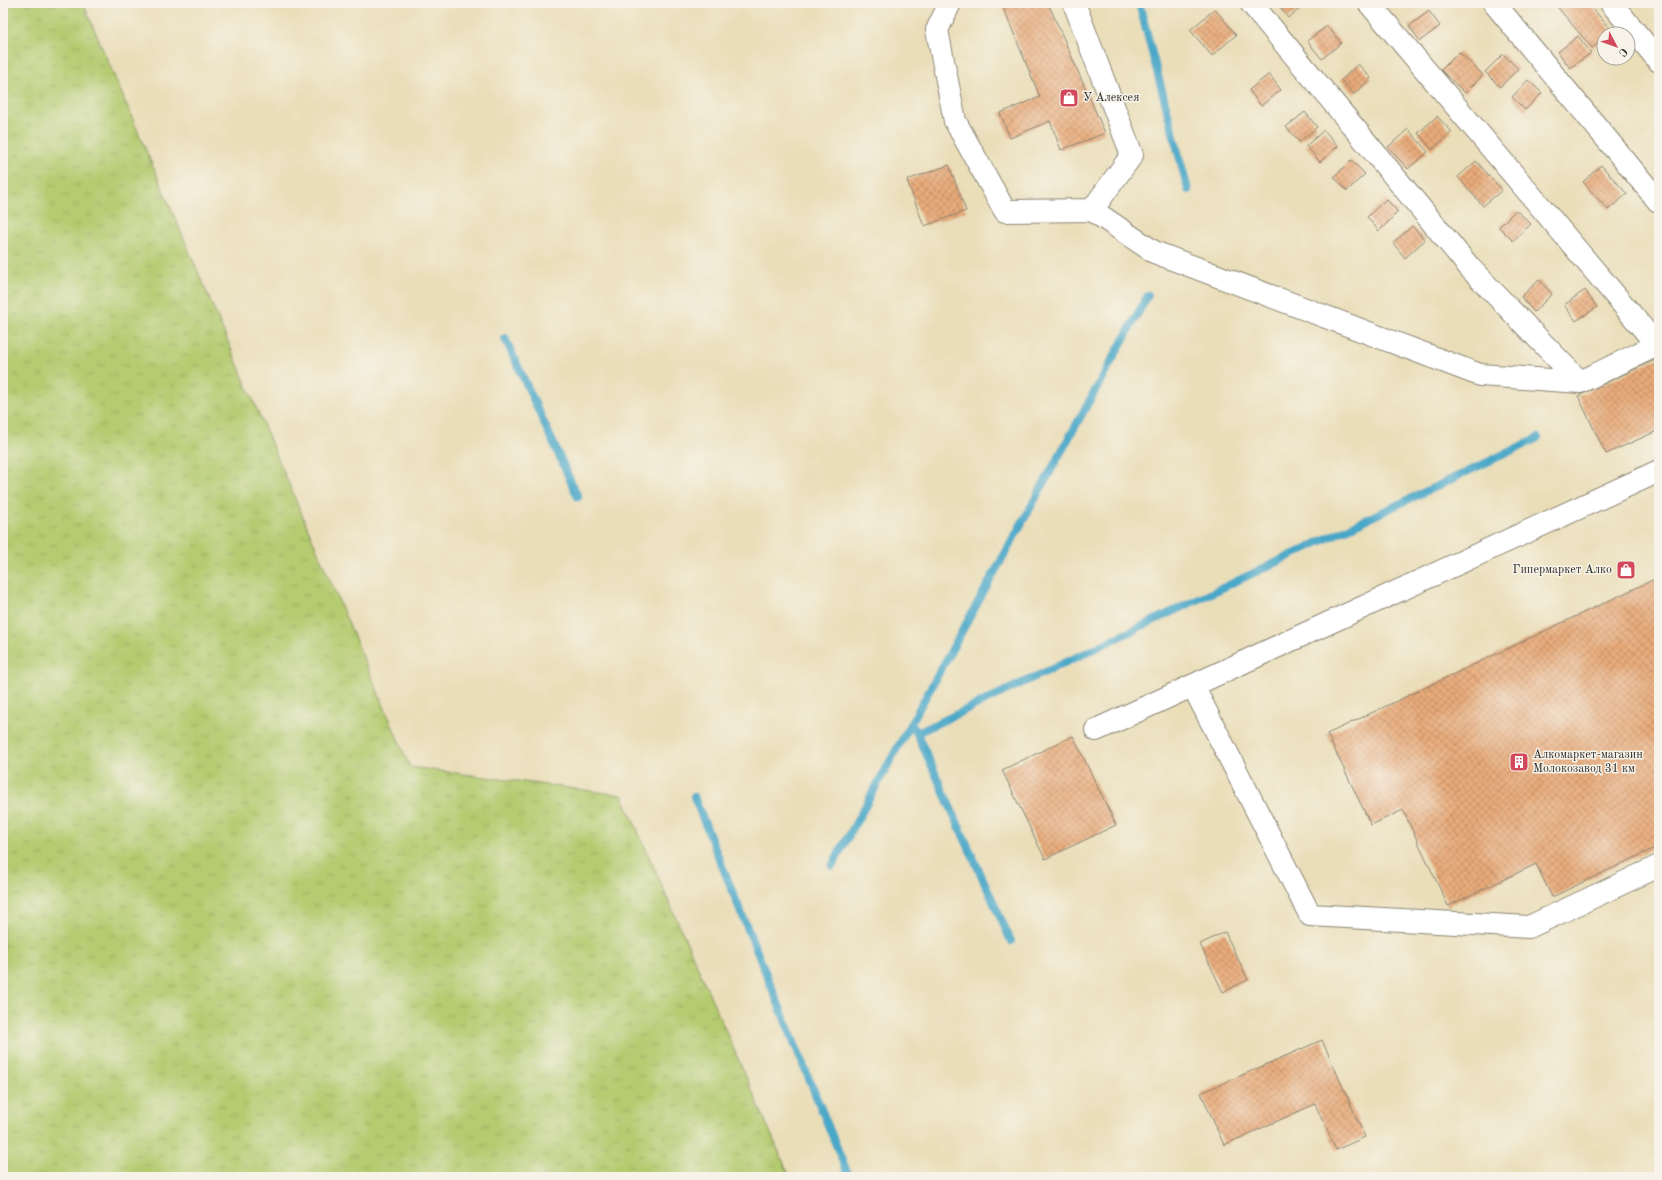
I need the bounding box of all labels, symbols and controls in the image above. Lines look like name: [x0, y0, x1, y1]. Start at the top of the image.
north arrow: [1596, 26, 1636, 66]
text: С: [1616, 45, 1629, 58]
shop icon: У Алексея: [1058, 87, 1080, 109]
place label: У Алексея: [1083, 92, 1139, 104]
shop icon: Гипермаркет Алко: [1615, 559, 1637, 581]
place label: Гипермаркет Алко: [1513, 564, 1612, 576]
place label: Алкомаркет-магазин Молокозавод 31 км: [1533, 749, 1643, 775]
building icon: Алкомаркет-магазин Молокозавод 31 км: [1508, 751, 1530, 773]

